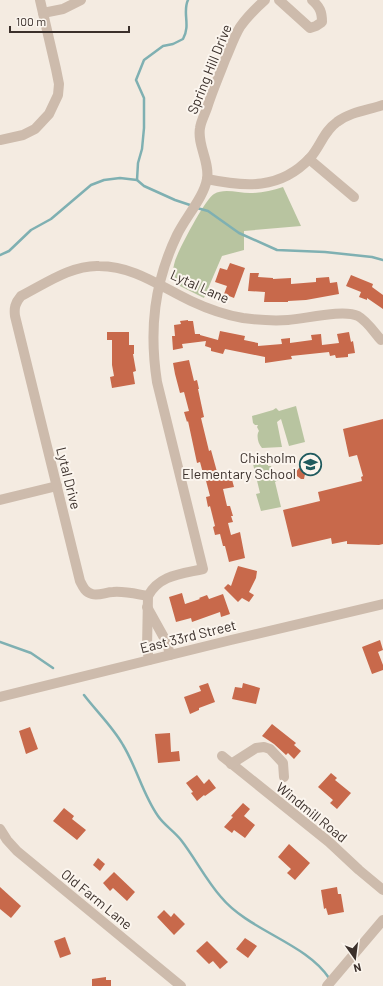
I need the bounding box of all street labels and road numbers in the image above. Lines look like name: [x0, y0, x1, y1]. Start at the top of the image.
street label: Spring Hill Drive: [183, 22, 235, 116]
street label: Lytal Lane: [168, 266, 232, 306]
street label: Lytal Drive: [53, 445, 85, 511]
street label: East 33rd Street: [138, 616, 238, 656]
street label: Windmill Road: [273, 778, 351, 846]
street label: Old Farm Lane: [58, 865, 136, 933]

